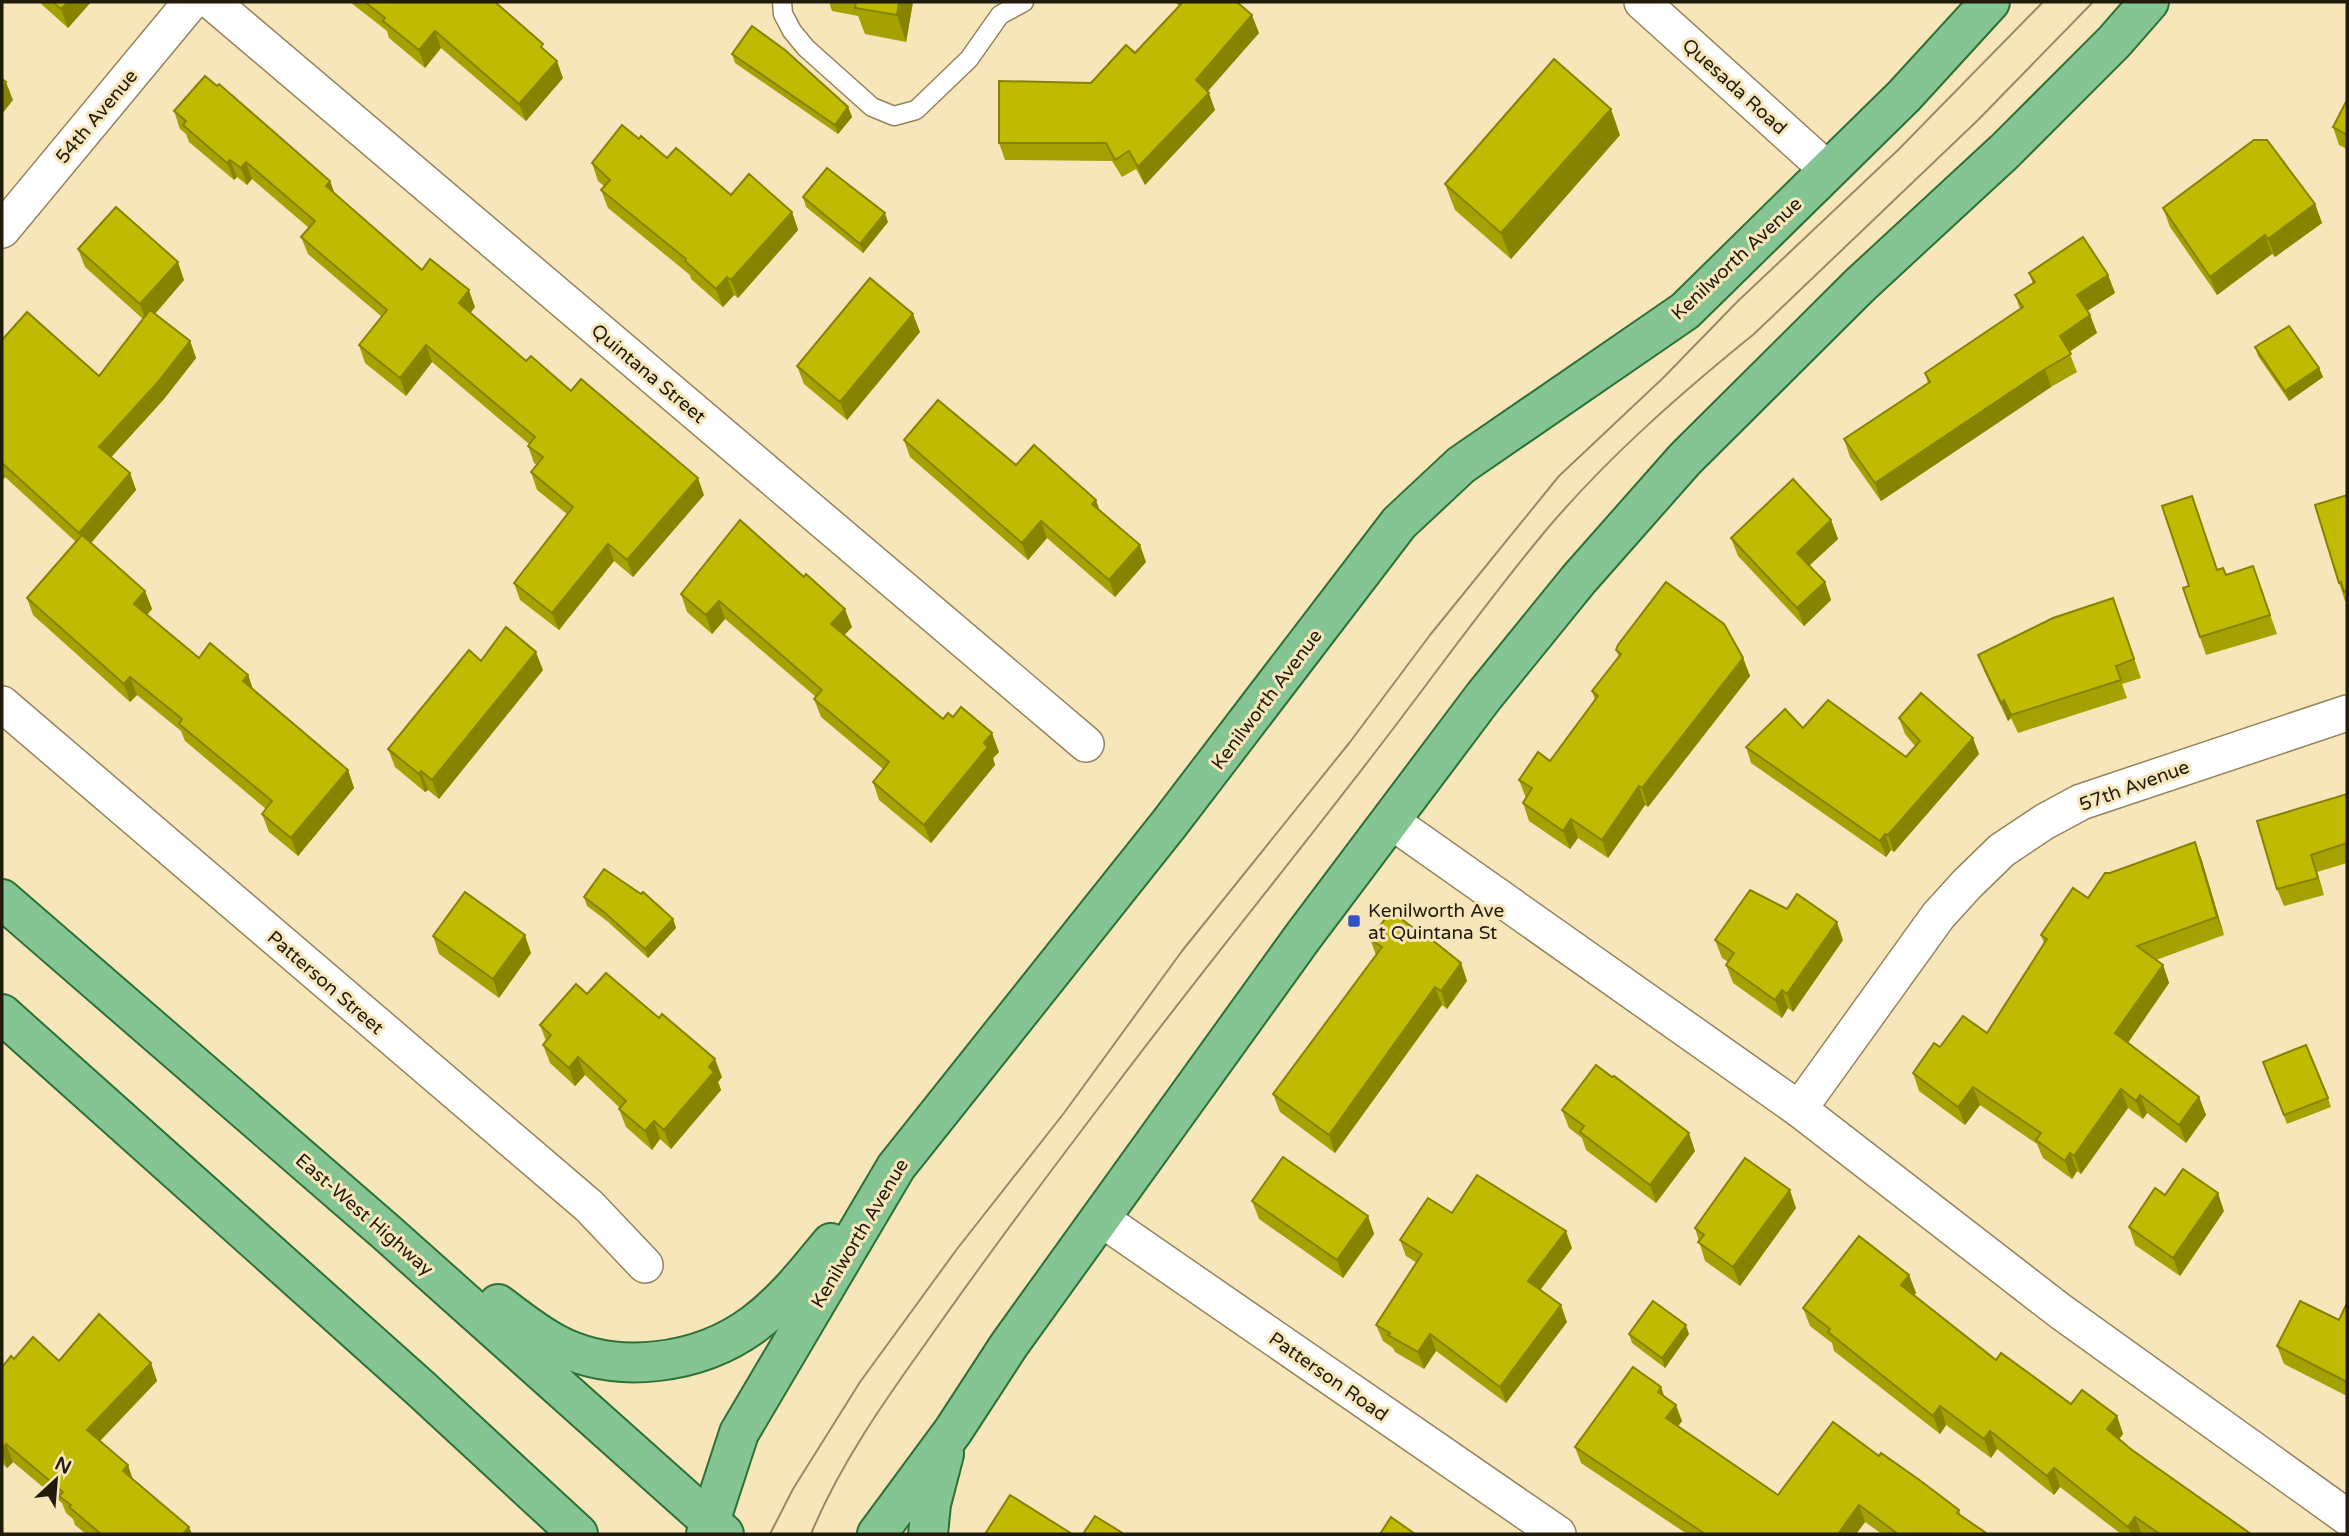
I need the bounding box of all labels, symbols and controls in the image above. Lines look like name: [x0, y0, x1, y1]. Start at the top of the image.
street label: Quesada Road: [1678, 34, 1791, 139]
street label: 54th Avenue: [51, 65, 142, 168]
street label: Kenilworth Avenue: [1667, 193, 1806, 325]
street label: Quintana Street: [587, 320, 710, 428]
street label: Kenilworth Avenue: [1207, 625, 1327, 774]
street label: 57th Avenue: [2076, 756, 2192, 816]
place label: Kenilworth Ave at Quintana St: [1368, 900, 1504, 944]
marker: Kenilworth Ave at Quintana St: [1346, 913, 1362, 929]
street label: Patterson Street: [263, 926, 388, 1039]
street label: East-West Highway: [291, 1149, 438, 1280]
street label: Kenilworth Avenue: [807, 1155, 913, 1312]
street label: Patterson Road: [1265, 1328, 1392, 1426]
north arrow: [21, 1445, 91, 1515]
text: N: [51, 1452, 75, 1479]

